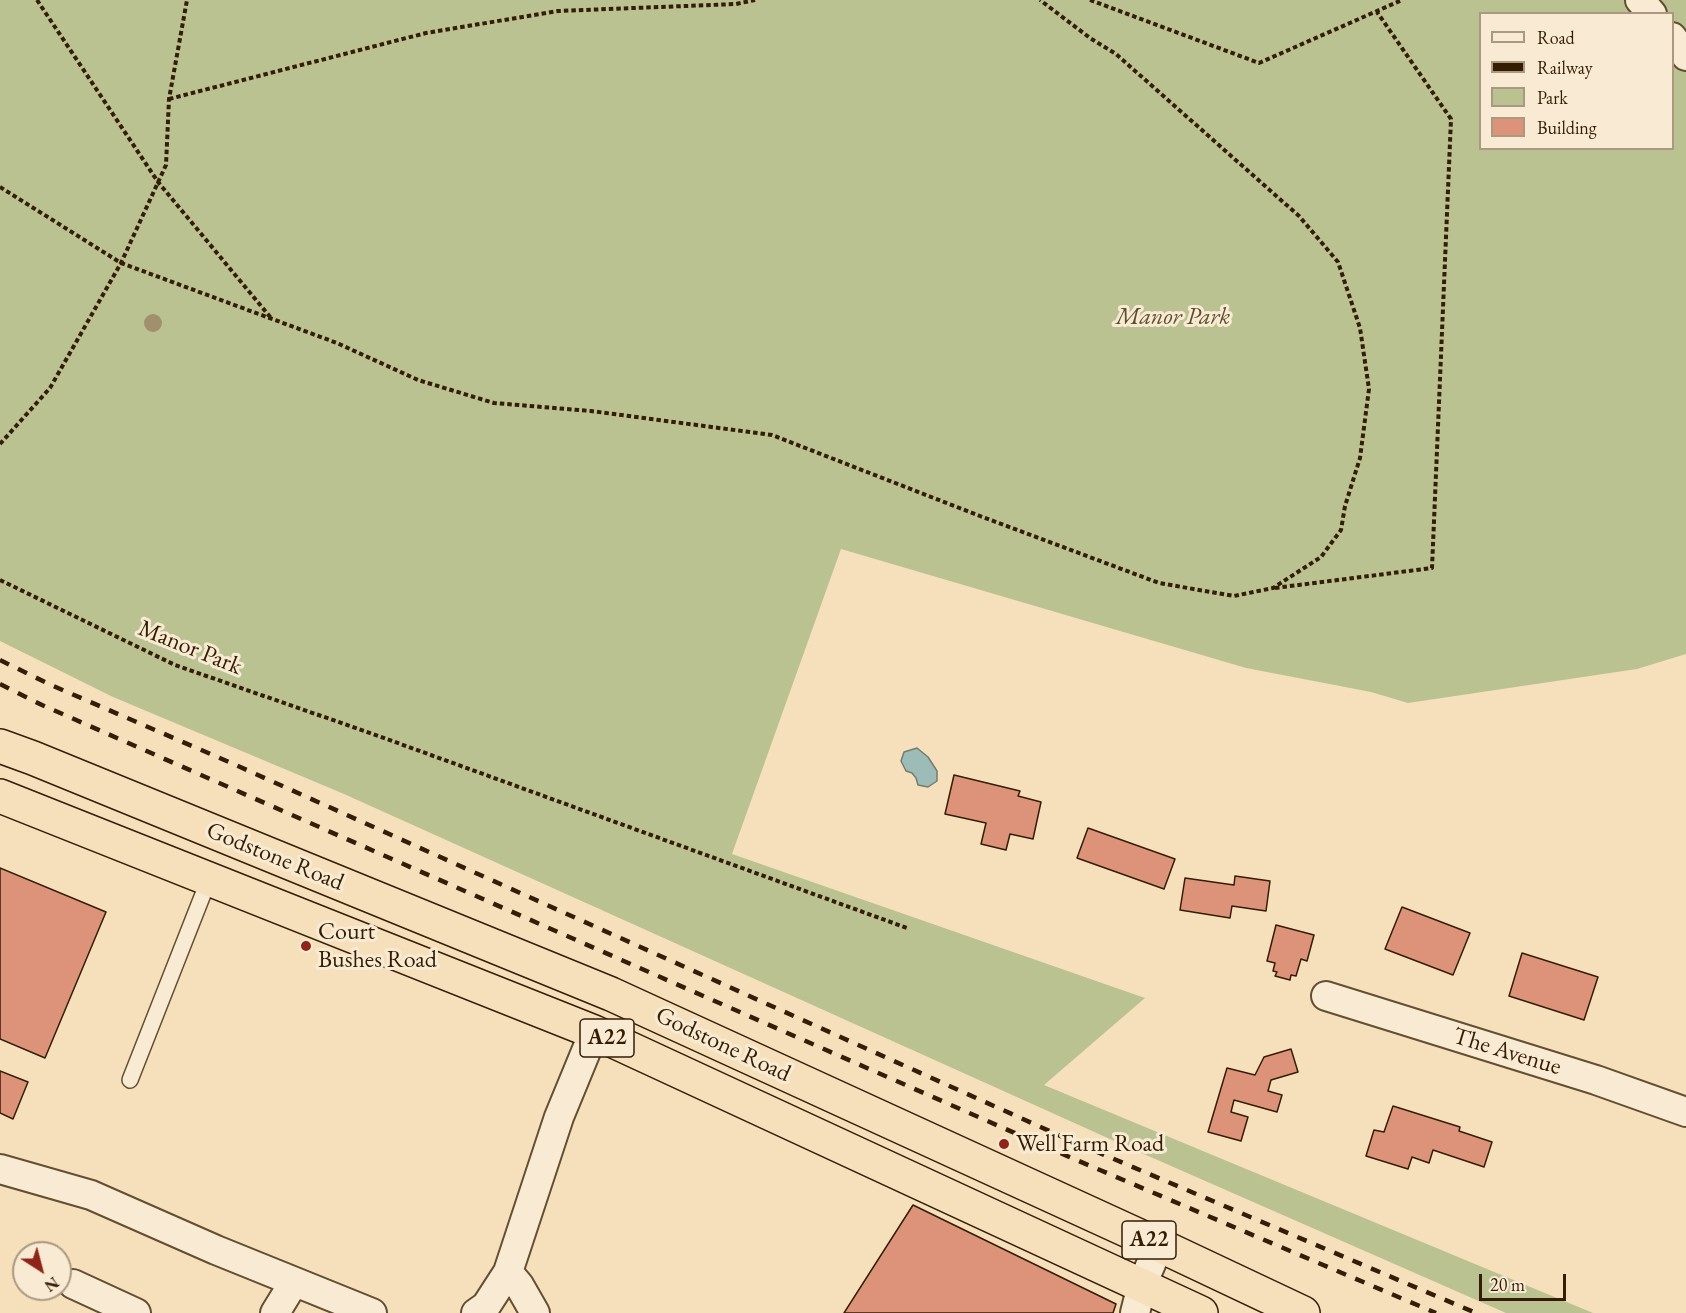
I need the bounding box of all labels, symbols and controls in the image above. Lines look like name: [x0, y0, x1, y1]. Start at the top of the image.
legend: [1479, 12, 1674, 150]
text: Road: [1537, 26, 1575, 49]
text: Railway: [1537, 56, 1593, 79]
text: Park: [1537, 86, 1568, 109]
text: Building: [1537, 116, 1597, 139]
park label: Manor Park: [1116, 303, 1230, 331]
street label: Manor Park: [134, 614, 246, 682]
street label: Godstone Road: [202, 816, 348, 898]
place label: Court Bushes Road: [318, 918, 437, 974]
marker: Court Bushes Road: [299, 939, 313, 953]
street label: Godstone Road: [651, 1001, 795, 1089]
road number: A22: [580, 1019, 634, 1057]
street label: The Avenue: [1449, 1022, 1565, 1082]
place label: Well Farm Road: [1016, 1130, 1164, 1158]
marker: Well Farm Road: [997, 1137, 1011, 1151]
road number: A22: [1122, 1221, 1176, 1259]
north arrow: [12, 1241, 72, 1301]
scale bar: [1482, 1262, 1569, 1300]
text: N: [40, 1272, 63, 1297]
text: 20 m: [1490, 1273, 1525, 1296]

